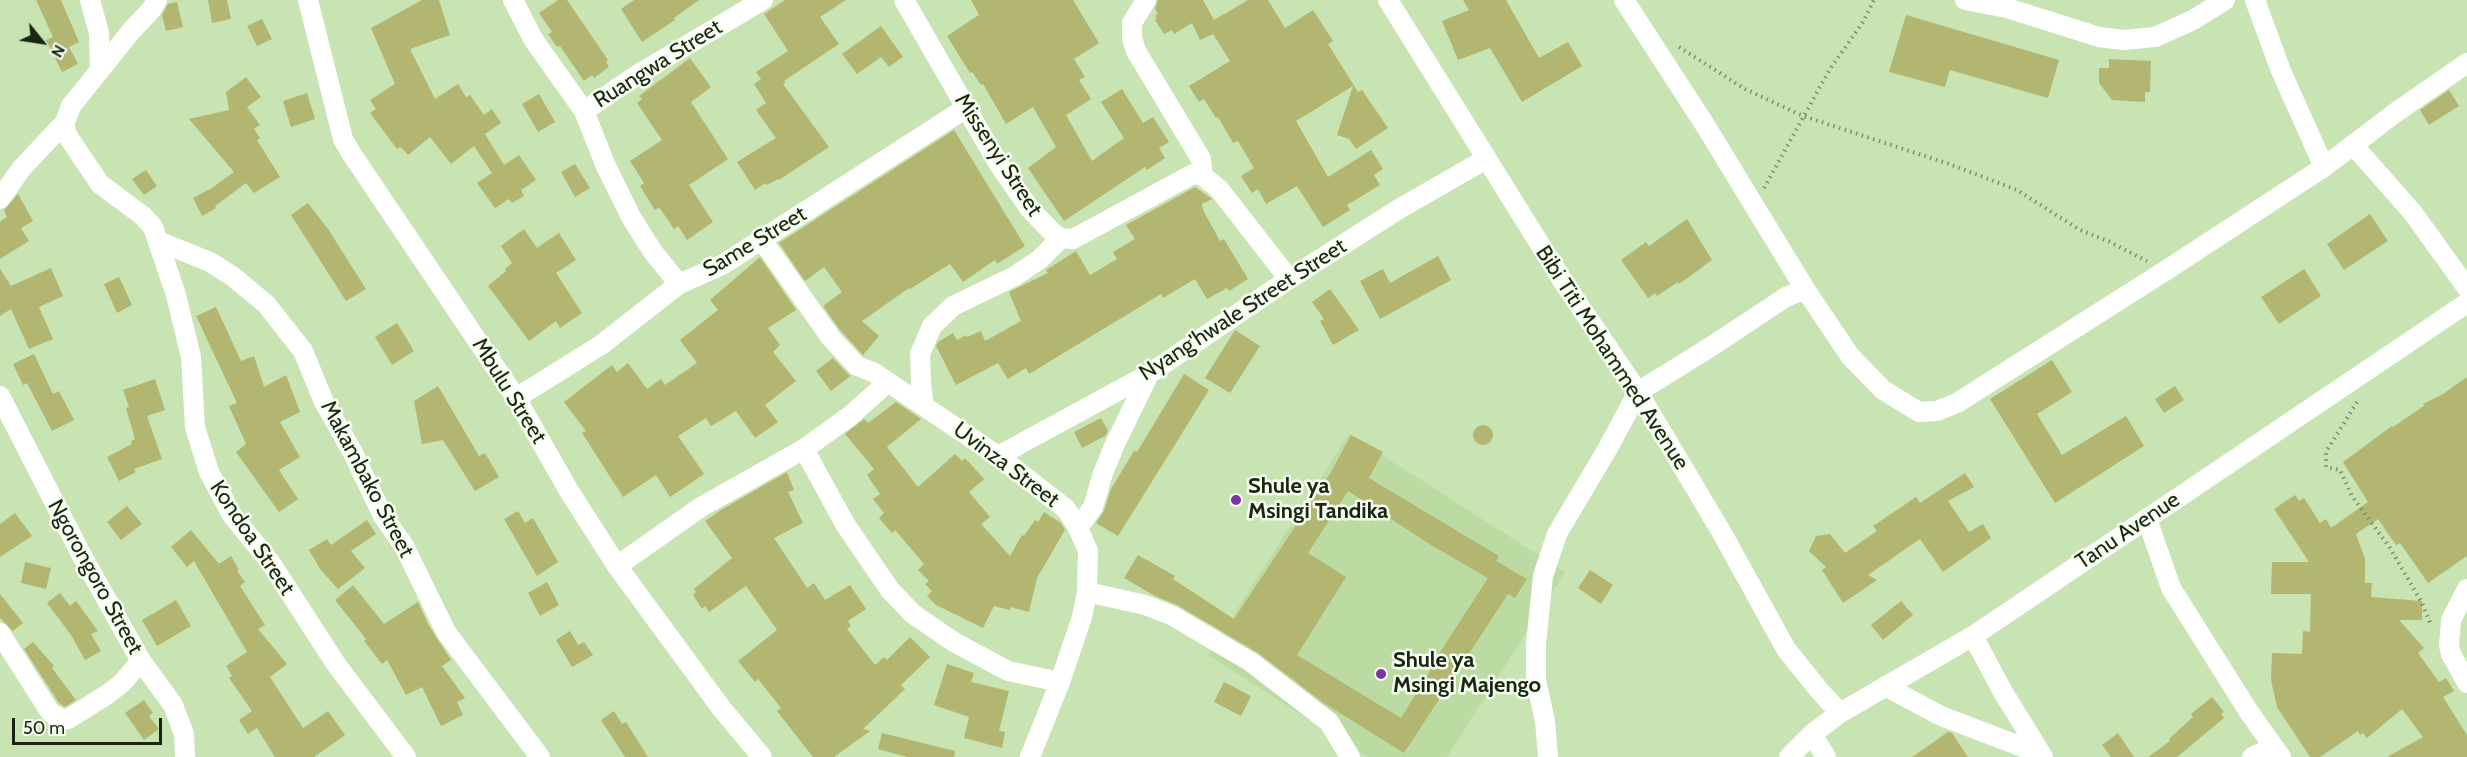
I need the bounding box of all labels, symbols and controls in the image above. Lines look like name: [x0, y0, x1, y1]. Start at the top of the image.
north arrow: [12, 12, 72, 72]
street label: Ruangwa Street: [589, 14, 727, 114]
text: N: [47, 42, 69, 61]
street label: Missenyi Street: [949, 89, 1047, 221]
street label: Same Street: [699, 201, 811, 283]
street label: Nyang'hwale Street Street: [1135, 233, 1351, 387]
street label: Bibi Titi Mohammed Avenue: [1530, 241, 1694, 475]
street label: Mbulu Street: [466, 333, 552, 449]
street label: Makambako Street: [315, 396, 419, 562]
street label: Uvinza Street: [948, 417, 1064, 513]
place label: Shule ya Msingi Tandika: [1248, 474, 1388, 526]
street label: Kondoa Street: [204, 476, 300, 600]
street label: Tanu Avenue: [2071, 487, 2185, 575]
marker: Shule ya Msingi Tandika: [1229, 493, 1243, 507]
street label: Ngorongoro Street: [42, 495, 148, 659]
place label: Shule ya Msingi Majengo: [1393, 648, 1541, 700]
marker: Shule ya Msingi Majengo: [1374, 667, 1388, 681]
scale bar: [15, 706, 165, 744]
text: 50 m: [23, 717, 65, 739]

